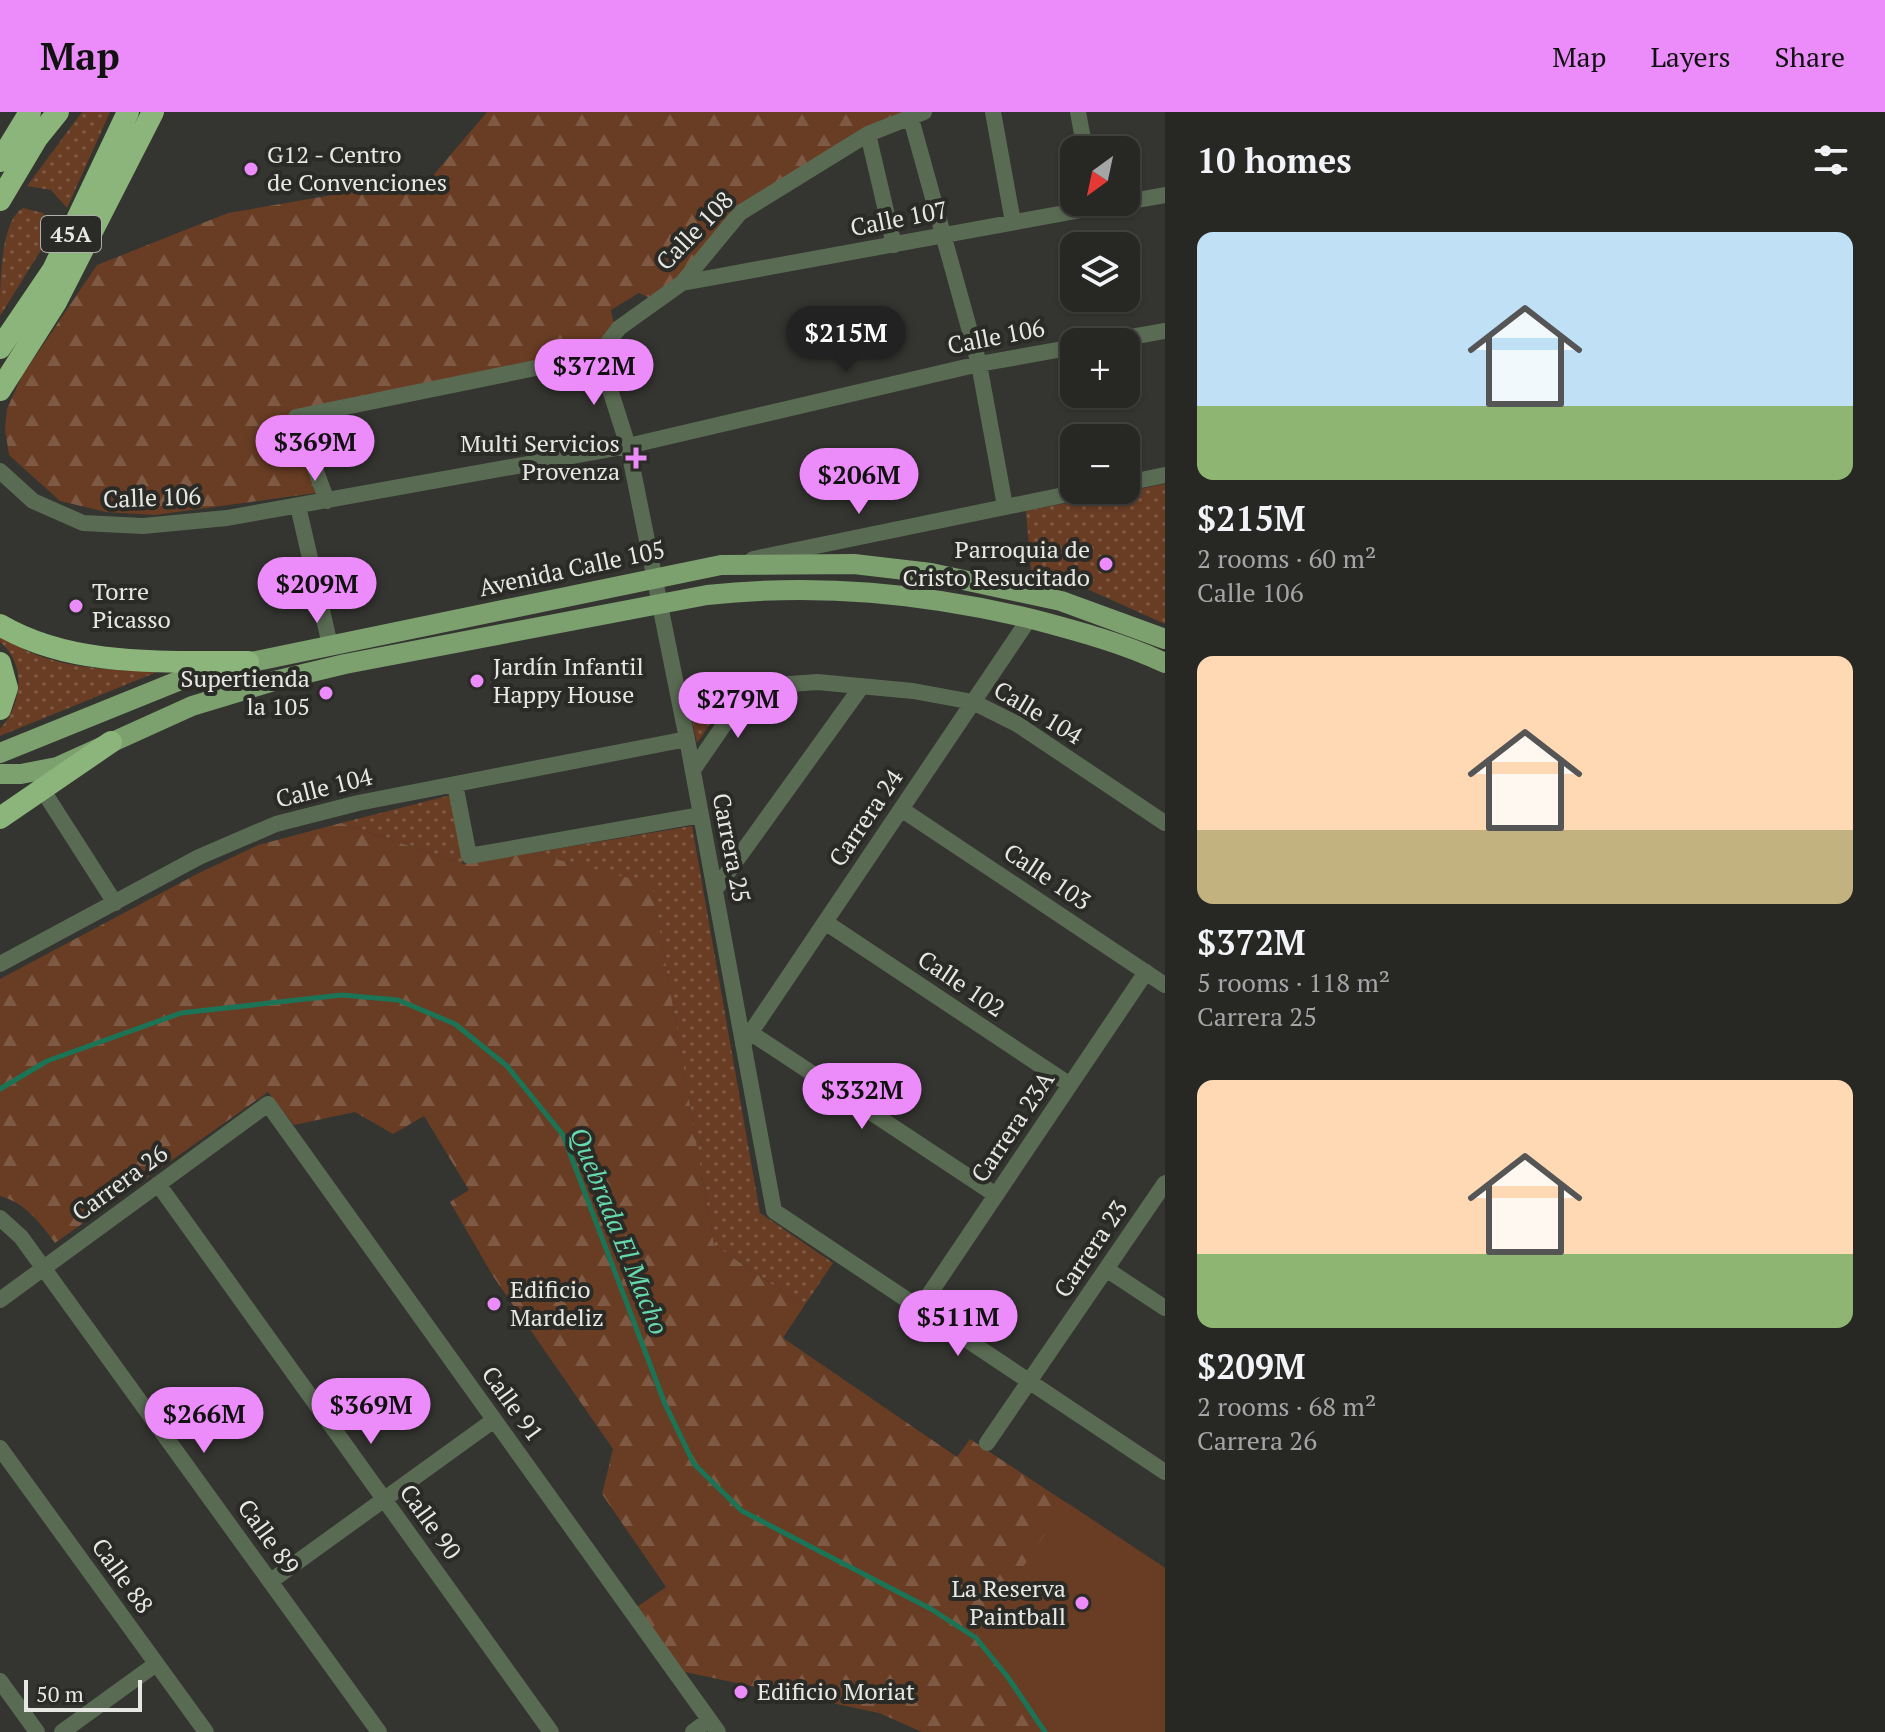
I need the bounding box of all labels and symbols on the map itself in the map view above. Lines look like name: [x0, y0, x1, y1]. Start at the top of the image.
north arrow: [1060, 136, 1140, 216]
place label: G12 - Centro de Convenciones: [267, 138, 447, 198]
marker: G12 - Centro de Convenciones: [242, 160, 260, 178]
street label: Calle 108: [649, 184, 740, 277]
street label: Calle 107: [848, 193, 950, 243]
road number: 45A: [41, 216, 101, 252]
pin: $215M: [790, 306, 902, 374]
street label: Calle 106: [945, 311, 1047, 361]
pin: $372M: [538, 339, 650, 407]
pin: $369M: [259, 415, 371, 483]
place label: Multi Servicios Provenza: [460, 427, 620, 487]
pin: $206M: [803, 448, 915, 516]
marker: Multi Servicios Provenza: [627, 449, 645, 467]
street label: Calle 106: [102, 479, 202, 515]
street label: Avenida Calle 105: [476, 533, 668, 603]
place label: Parroquia de Cristo Resucitado: [903, 533, 1090, 593]
marker: Parroquia de Cristo Resucitado: [1097, 555, 1115, 573]
pin: $209M: [261, 557, 373, 625]
place label: Torre Picasso: [92, 575, 171, 635]
marker: Torre Picasso: [67, 597, 85, 615]
place label: Jardín Infantil Happy House: [493, 650, 644, 710]
place label: Supertienda la 105: [181, 662, 310, 722]
marker: Jardín Infantil Happy House: [468, 672, 486, 690]
pin: $279M: [682, 672, 794, 740]
street label: Calle 104: [988, 673, 1089, 751]
marker: Supertienda la 105: [317, 684, 335, 702]
street label: Calle 104: [272, 760, 376, 814]
street label: Carrera 24: [821, 762, 910, 872]
street label: Carrera 25: [706, 790, 758, 905]
street label: Calle 103: [998, 835, 1097, 917]
street label: Calle 102: [912, 942, 1011, 1024]
pin: $332M: [806, 1063, 918, 1131]
street label: Carrera 23A: [963, 1064, 1061, 1188]
water label: Quebrada El Macho: [563, 1122, 677, 1339]
street label: Carrera 26: [65, 1137, 174, 1228]
street label: Carrera 23: [1046, 1194, 1134, 1303]
place label: Edificio Mardeliz: [510, 1273, 604, 1333]
pin: $511M: [902, 1290, 1014, 1358]
marker: Edificio Mardeliz: [485, 1295, 503, 1313]
street label: Calle 91: [475, 1359, 551, 1447]
pin: $369M: [315, 1378, 427, 1446]
pin: $266M: [148, 1387, 260, 1455]
street label: Calle 90: [393, 1477, 469, 1565]
street label: Calle 89: [231, 1492, 307, 1580]
street label: Calle 88: [85, 1531, 161, 1619]
place label: La Reserva Paintball: [952, 1572, 1066, 1632]
marker: La Reserva Paintball: [1073, 1594, 1091, 1612]
place label: Edificio Moriat: [757, 1675, 915, 1707]
scale bar: [24, 1676, 142, 1712]
marker: Edificio Moriat: [732, 1683, 750, 1701]

